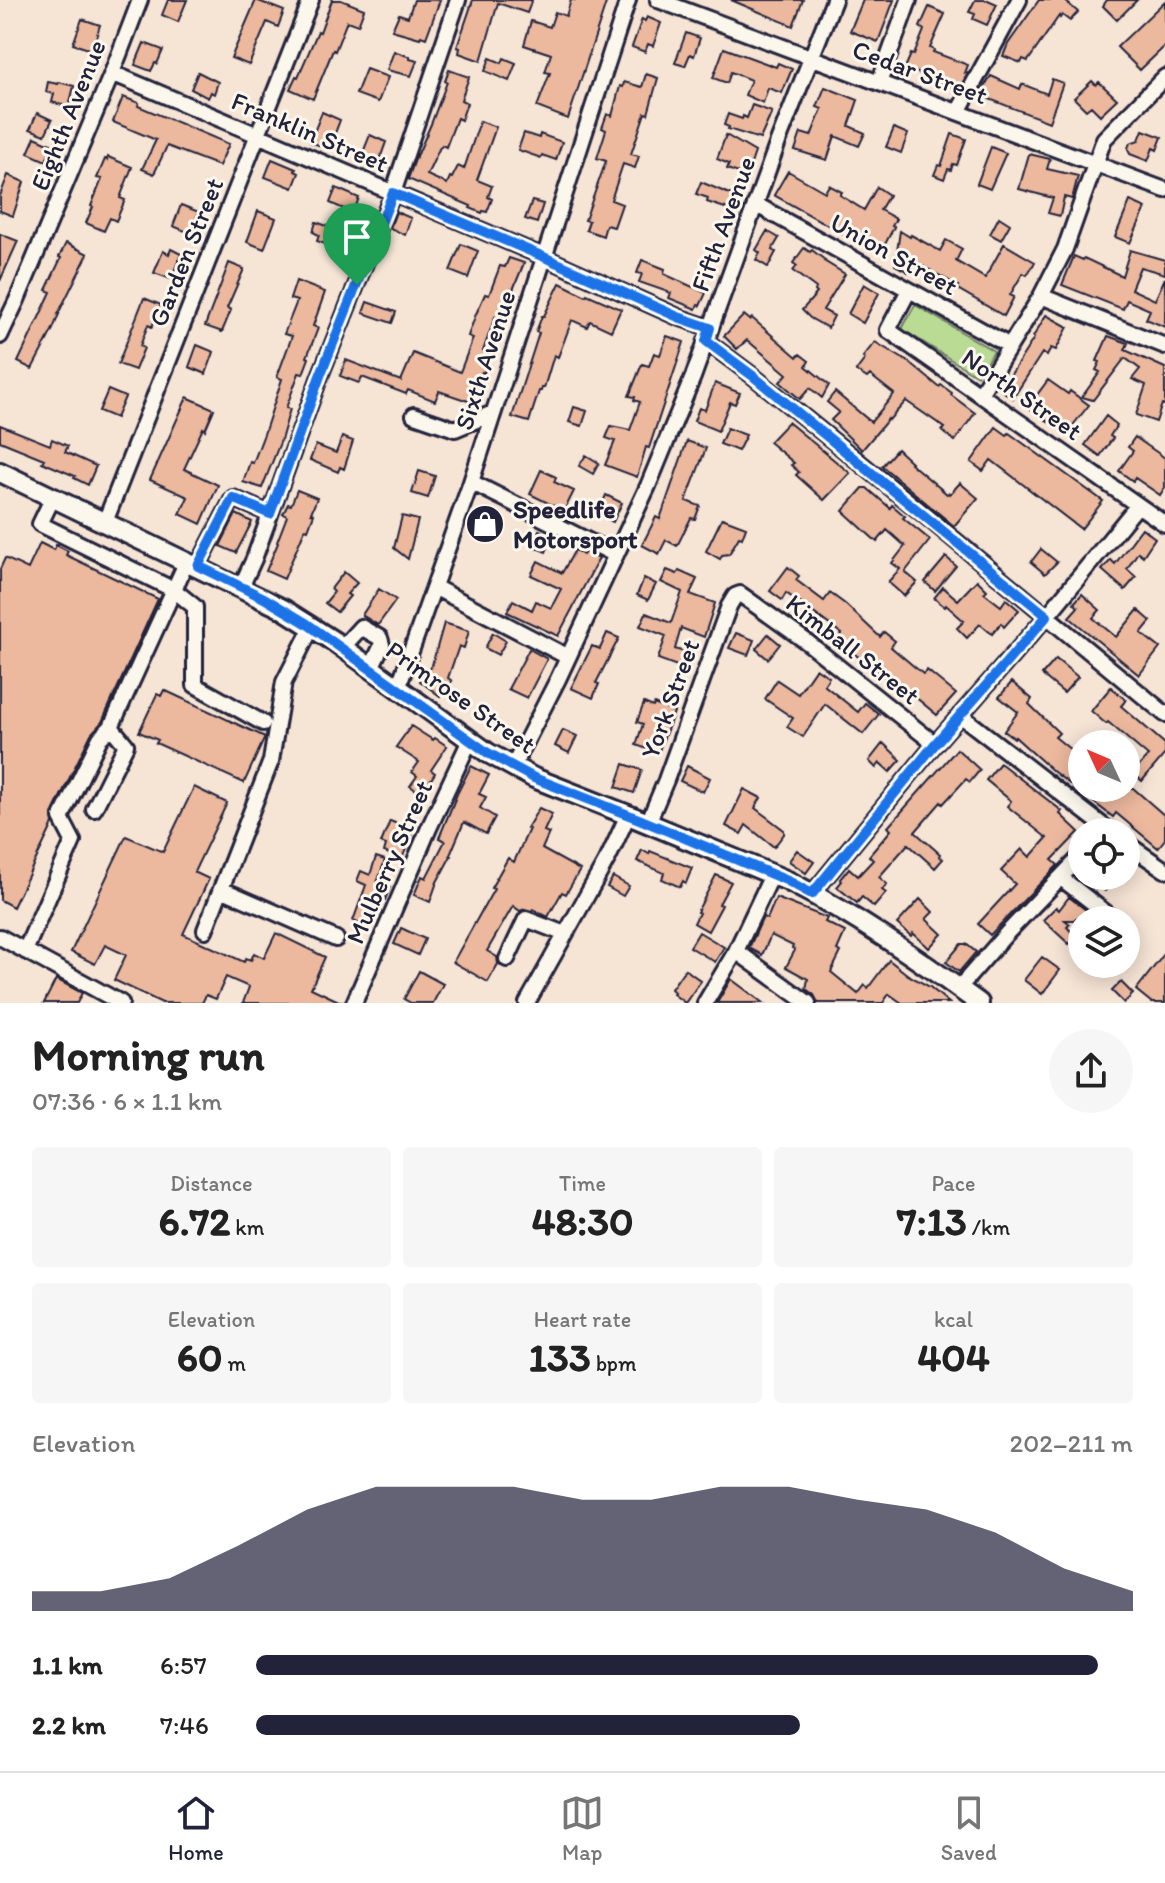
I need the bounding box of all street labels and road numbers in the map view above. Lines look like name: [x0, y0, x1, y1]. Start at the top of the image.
street label: Cedar Street: [848, 33, 992, 111]
street label: Eighth Avenue: [23, 35, 113, 195]
street label: Franklin Street: [227, 85, 394, 180]
street label: Fifth Avenue: [684, 152, 762, 296]
street label: Garden Street: [142, 173, 230, 331]
street label: Union Street: [825, 206, 964, 302]
street label: Sixth Avenue: [447, 286, 523, 434]
street label: North Street: [956, 341, 1088, 447]
street label: Kimball Street: [780, 587, 927, 711]
street label: Primrose Street: [380, 634, 542, 761]
street label: York Street: [634, 635, 707, 763]
street label: Mulberry Street: [339, 775, 440, 949]

